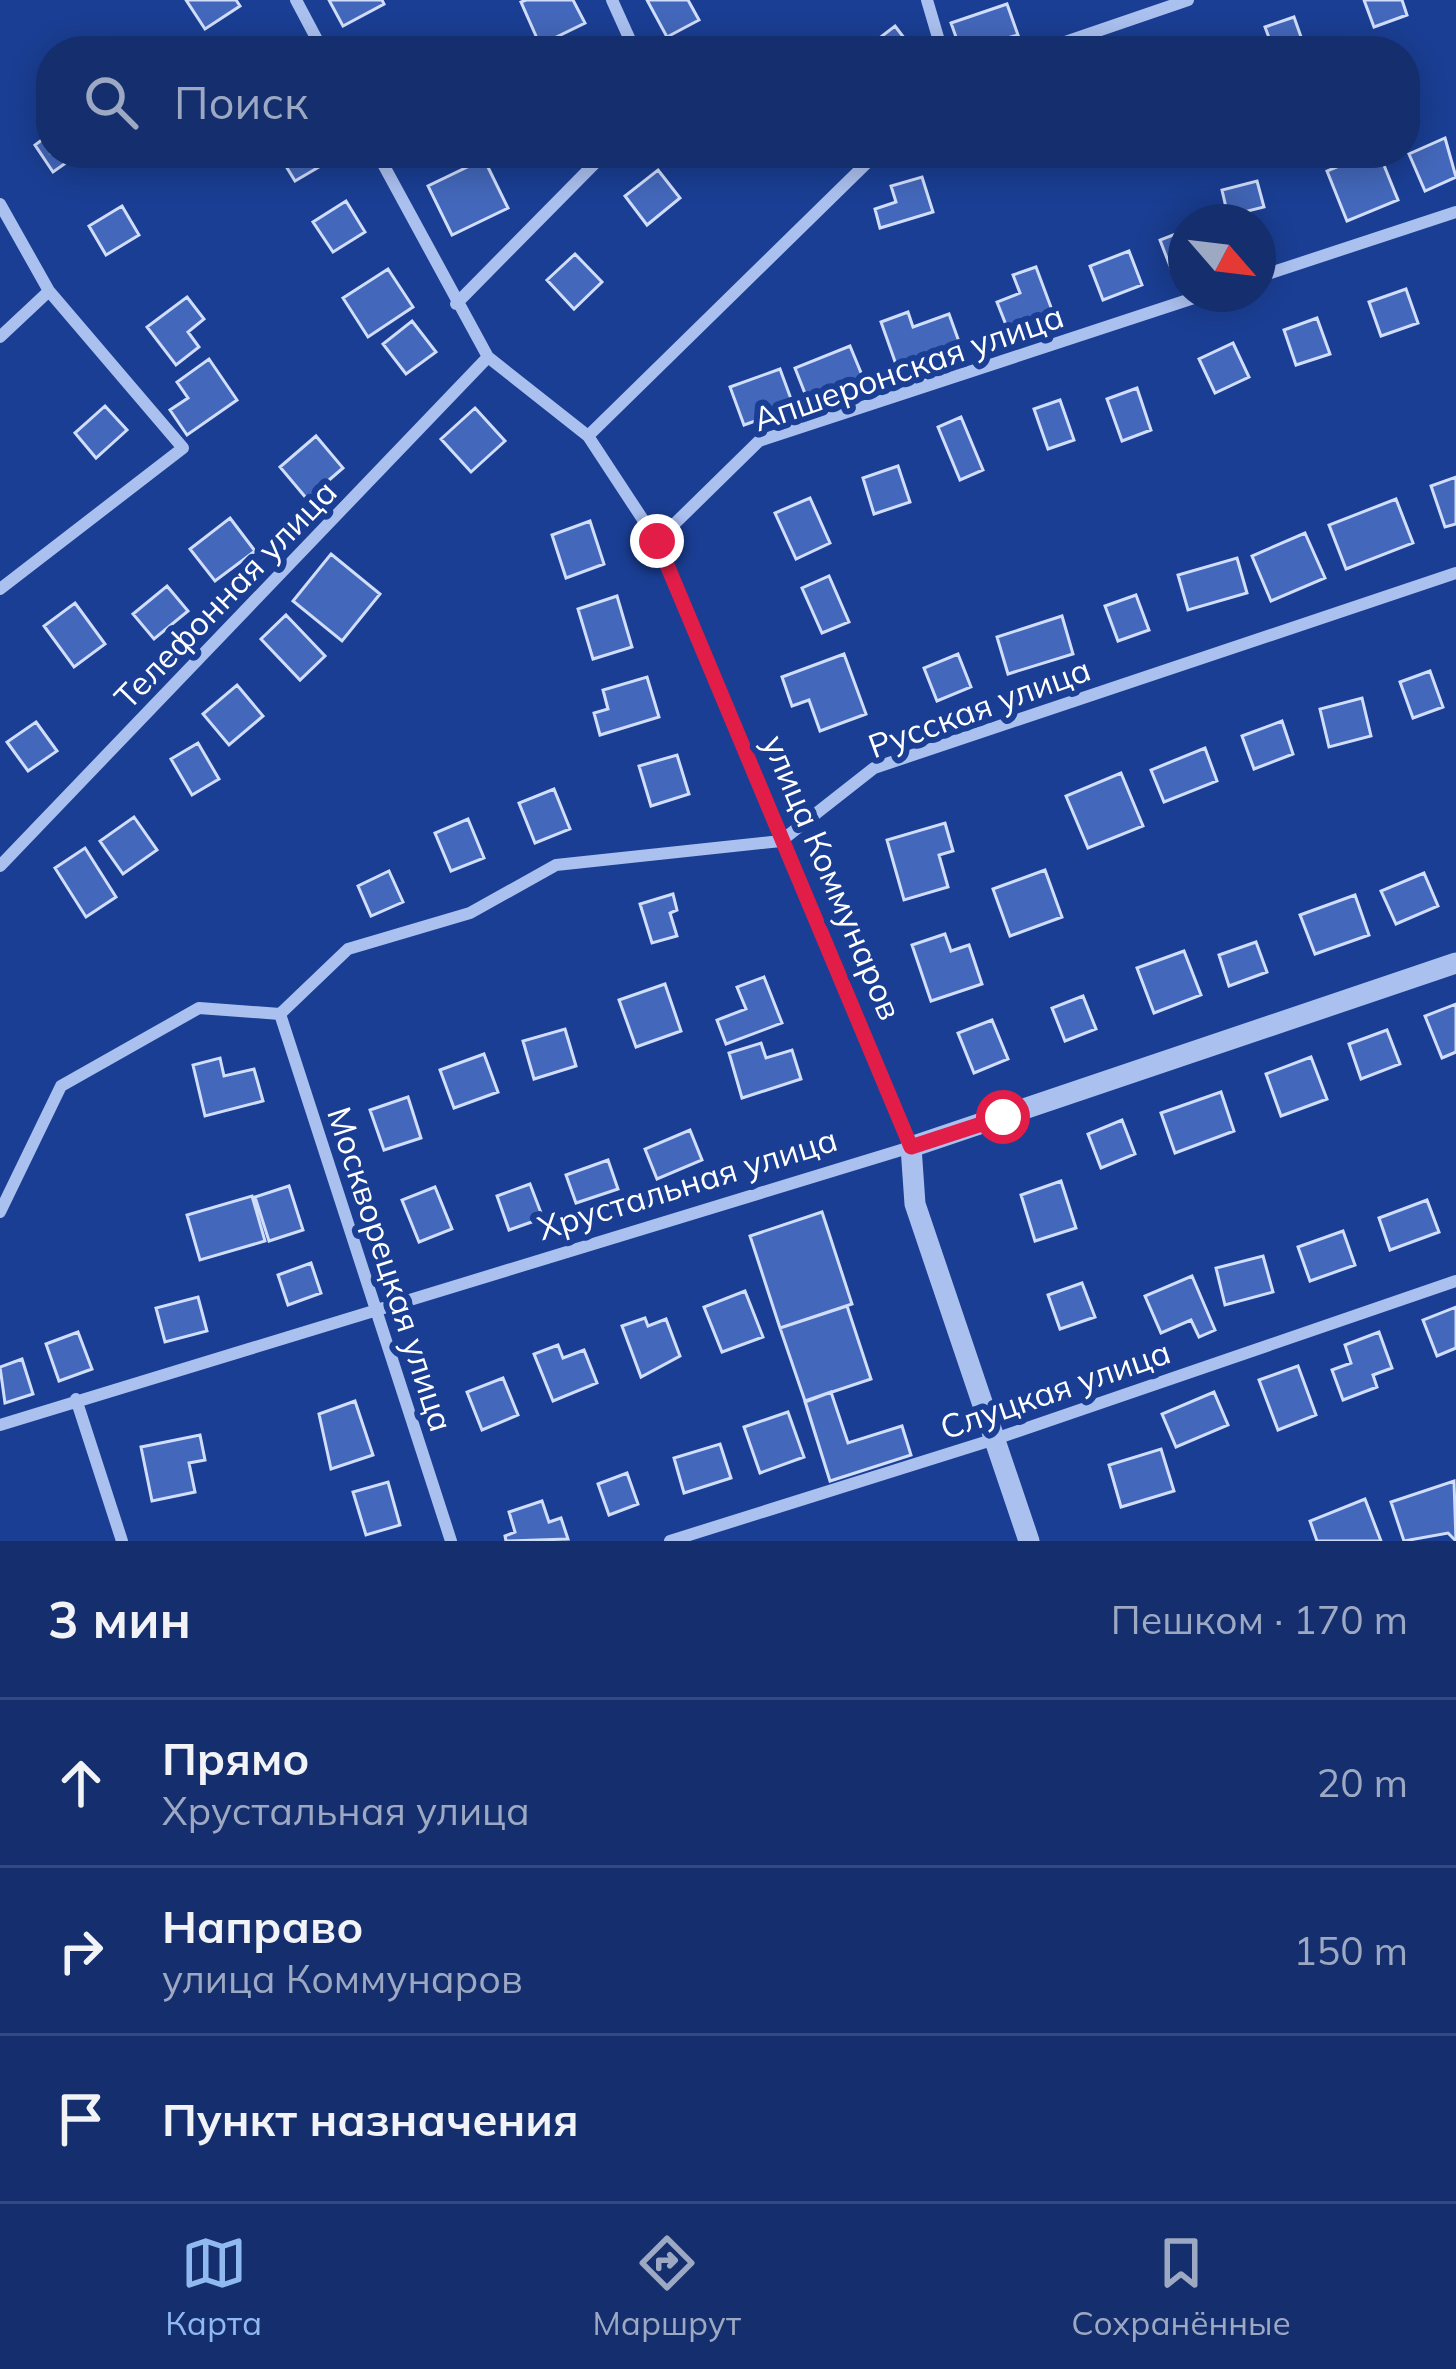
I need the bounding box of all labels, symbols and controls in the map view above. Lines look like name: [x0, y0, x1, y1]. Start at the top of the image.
search box: [36, 36, 1420, 168]
icon: search: [78, 69, 144, 135]
text: Поиск: [174, 74, 308, 130]
north arrow: [1168, 204, 1276, 312]
street label: Апшеронская улица: [747, 295, 1069, 439]
street label: Телефонная улица: [105, 471, 345, 717]
route end: [630, 514, 684, 568]
street label: Русская улица: [862, 648, 1096, 766]
street label: улица Коммунаров: [754, 728, 912, 1026]
route start: [976, 1090, 1030, 1144]
street label: Москворецкая улица: [319, 1102, 463, 1436]
street label: Хрустальная улица: [532, 1118, 842, 1248]
street label: Слуцкая улица: [935, 1330, 1175, 1448]
text: 3 мин: [48, 1587, 191, 1651]
text: Пешком · 170 m: [1111, 1595, 1408, 1644]
text: Прямо: [162, 1730, 310, 1786]
icon: ahead: [48, 1750, 114, 1816]
text: 20 m: [1317, 1758, 1408, 1807]
text: Хрустальная улица: [162, 1786, 530, 1835]
text: Направо: [162, 1898, 363, 1954]
icon: right: [48, 1918, 114, 1984]
text: 150 m: [1293, 1926, 1408, 1975]
text: улица Коммунаров: [162, 1954, 523, 2003]
icon: arrive: [48, 2086, 114, 2152]
text: Пункт назначения: [162, 2091, 579, 2147]
tab: Карта: [165, 2230, 262, 2343]
tab: Маршрут: [593, 2230, 741, 2343]
tab: Сохранённые: [1071, 2230, 1291, 2343]

